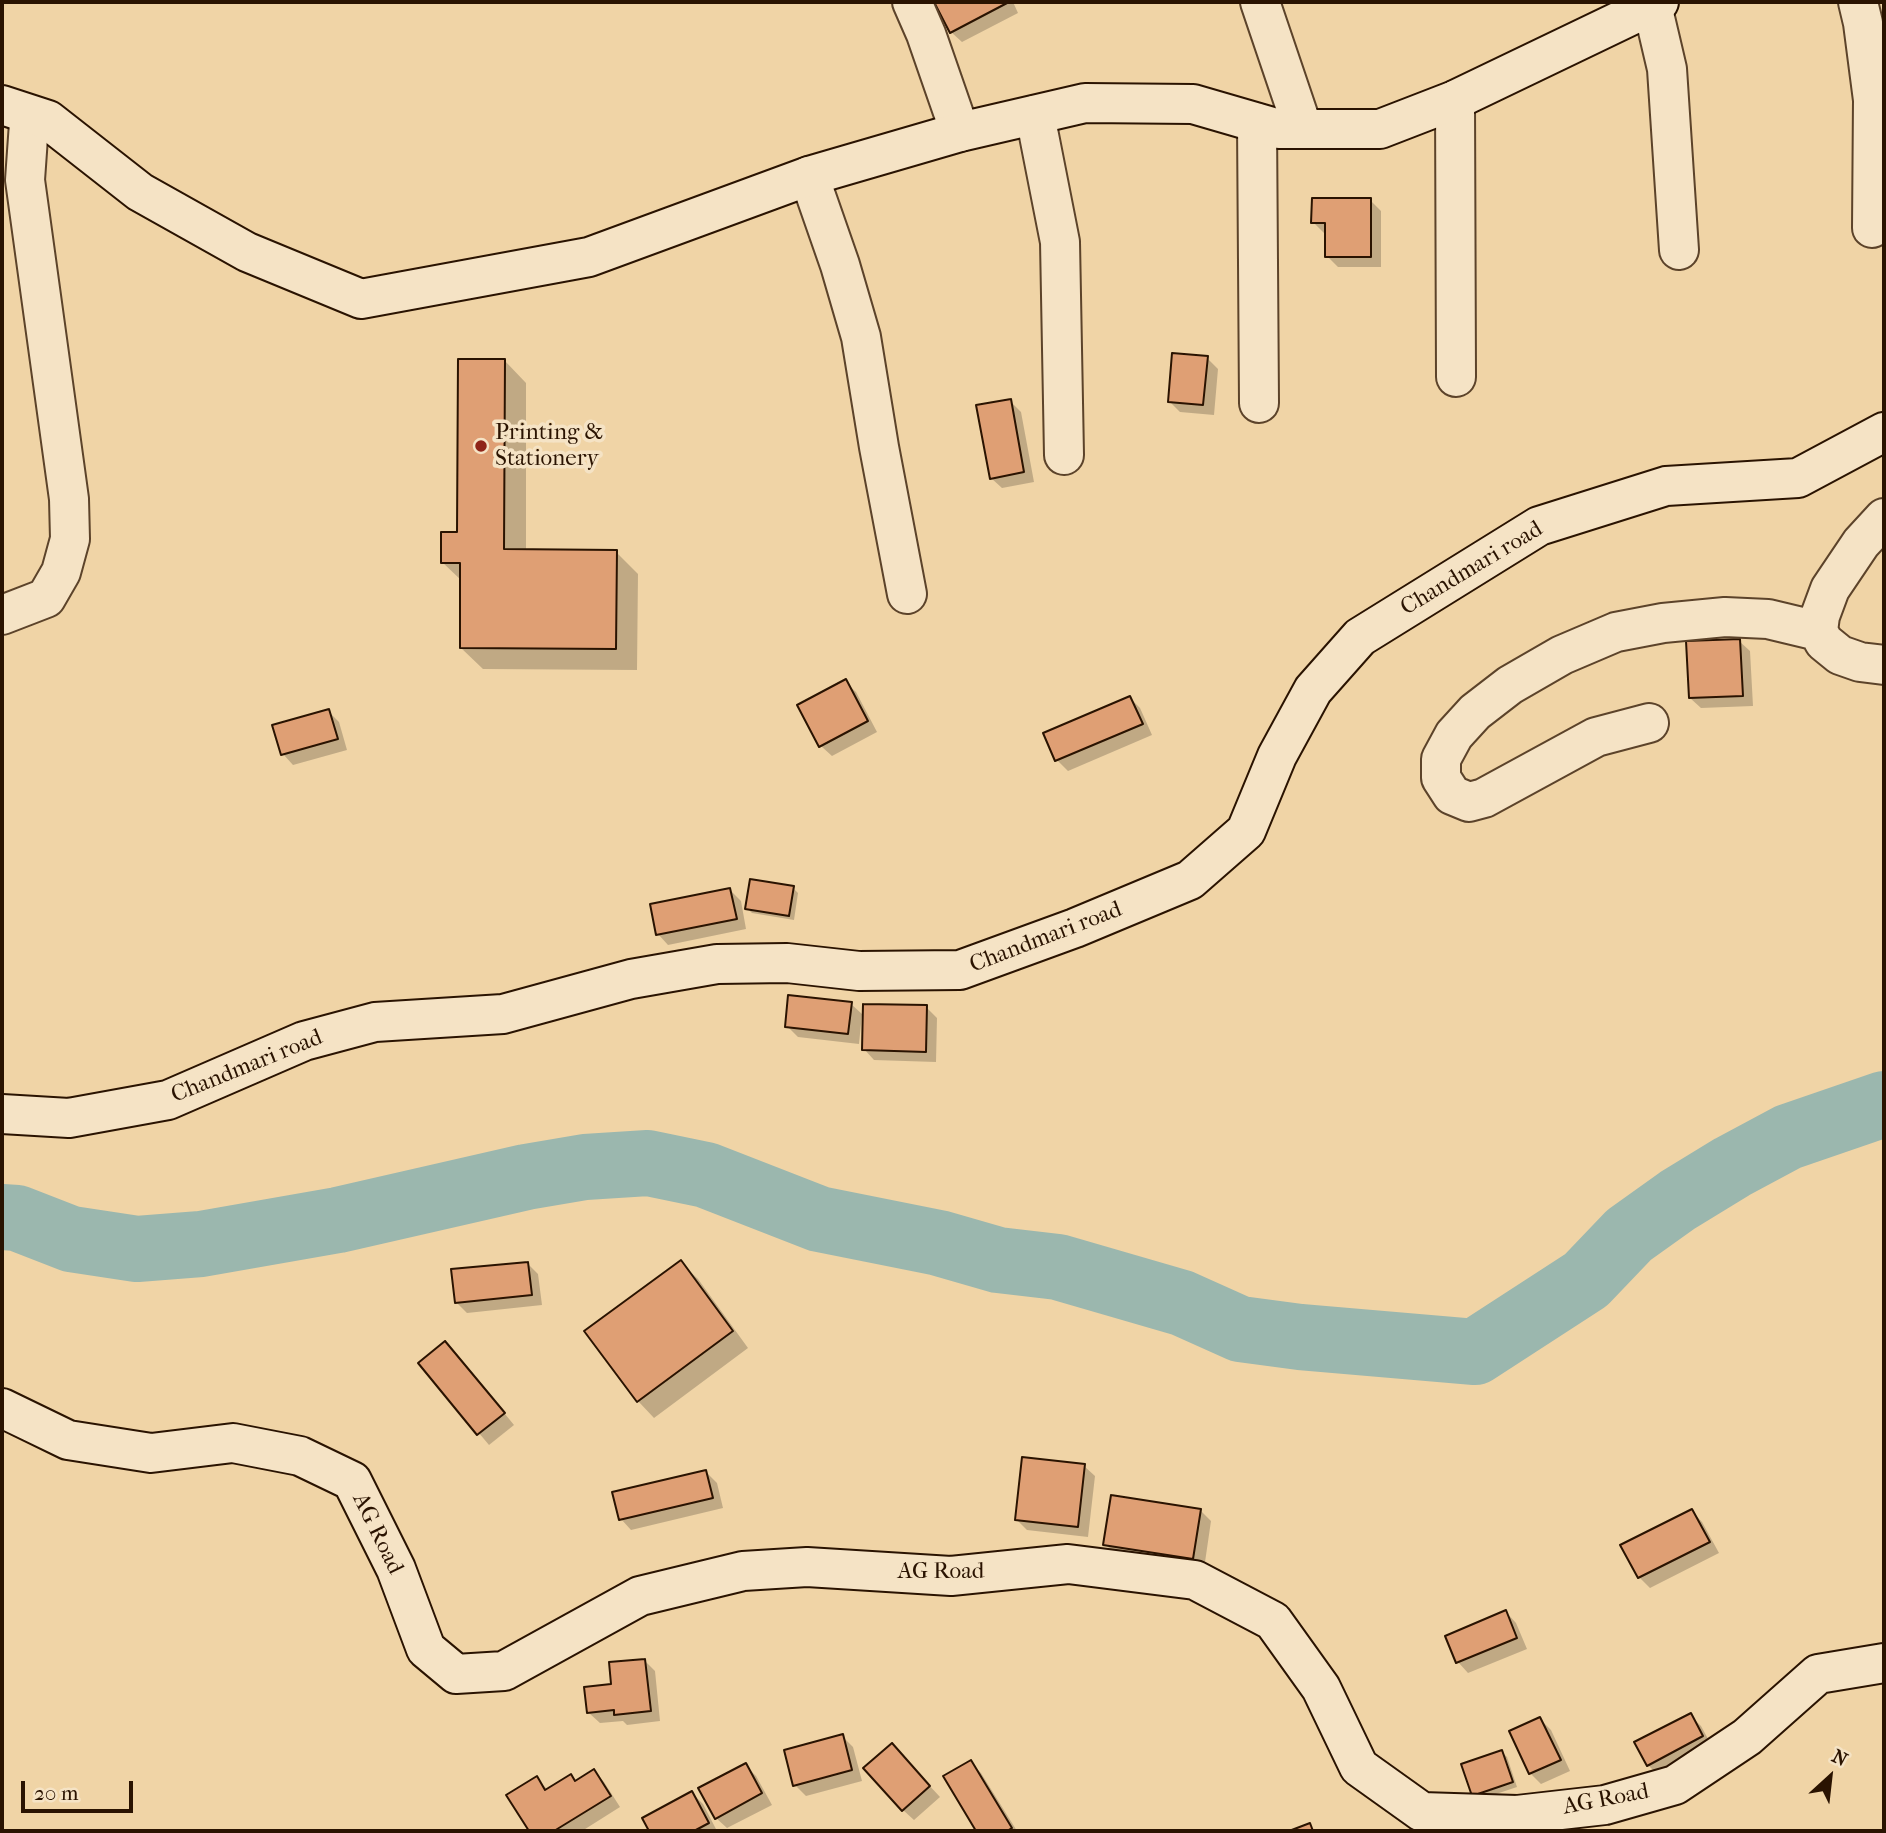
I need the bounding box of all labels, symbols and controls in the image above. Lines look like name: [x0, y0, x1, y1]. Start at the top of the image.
place label: Printing & Stationery: [495, 419, 603, 473]
marker: Printing & Stationery: [473, 438, 489, 454]
street label: Chandmari road: [1396, 516, 1548, 622]
street label: Chandmari road: [966, 896, 1126, 980]
street label: Chandmari road: [167, 1024, 327, 1110]
street label: AG Road: [346, 1489, 408, 1579]
street label: AG Road: [898, 1558, 984, 1586]
north arrow: [1795, 1742, 1865, 1812]
text: N: [1828, 1745, 1851, 1771]
scale bar: [24, 1766, 136, 1810]
street label: AG Road: [1561, 1778, 1651, 1822]
text: 20 m: [34, 1781, 78, 1805]

